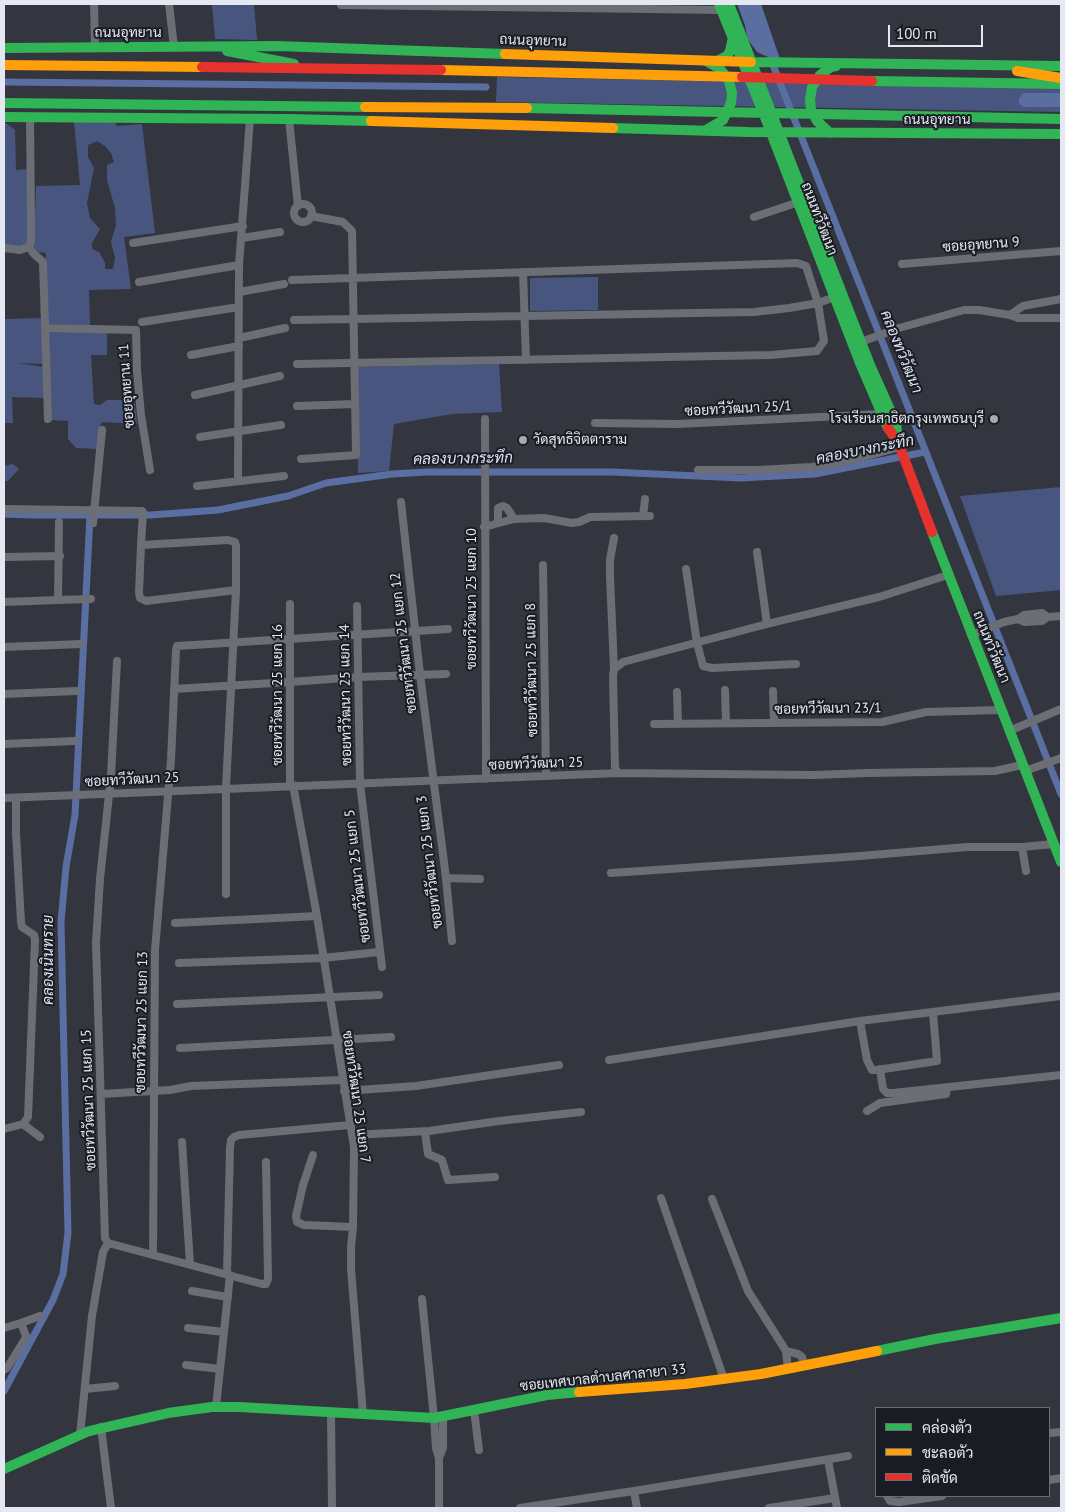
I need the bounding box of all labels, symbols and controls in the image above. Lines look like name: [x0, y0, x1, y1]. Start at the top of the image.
scale bar: [890, 15, 985, 47]
text: 100 m: [896, 24, 937, 43]
street label: ถนนอุทยาน: [94, 25, 162, 41]
street label: ถนนอุทยาน: [499, 31, 567, 51]
street label: ถนนอุทยาน: [903, 112, 971, 128]
street label: ถนนทวีวัฒนา: [797, 180, 841, 258]
street label: ซอยอุทยาน 9: [942, 234, 1020, 256]
water label: คลองทวีวัฒนา: [876, 308, 926, 396]
street label: ซอยอุทยาน 11: [116, 343, 138, 429]
street label: ซอยทวีวัฒนา 25/1: [684, 398, 792, 420]
place label: โรงเรียนสาธิตกรุงเทพธนบุรี: [829, 411, 984, 427]
marker: โรงเรียนสาธิตกรุงเทพธนบุรี: [988, 413, 1000, 425]
place label: วัดสุทธิจิตตาราม: [533, 432, 627, 448]
water label: คลองบางกระทึก: [814, 432, 916, 468]
marker: วัดสุทธิจิตตาราม: [517, 434, 529, 446]
water label: คลองบางกระทึก: [413, 449, 513, 469]
street label: ซอยทวีวัฒนา 25 แยก 10: [464, 528, 480, 670]
street label: ซอยทวีวัฒนา 25 แยก 12: [387, 572, 421, 714]
street label: ซอยทวีวัฒนา 25 แยก 8: [522, 603, 542, 737]
street label: ถนนทวีวัฒนา: [969, 608, 1013, 686]
street label: ซอยทวีวัฒนา 25 แยก 16: [270, 624, 286, 766]
street label: ซอยทวีวัฒนา 25 แยก 14: [336, 624, 356, 766]
street label: ซอยทวีวัฒนา 23/1: [774, 700, 882, 718]
street label: ซอยทวีวัฒนา 25: [488, 754, 584, 774]
street label: ซอยทวีวัฒนา 25: [84, 769, 180, 791]
street label: ซอยทวีวัฒนา 25 แยก 3: [413, 794, 447, 930]
street label: ซอยทวีวัฒนา 25 แยก 5: [341, 808, 375, 944]
water label: คลองเนินทราย: [40, 915, 58, 1005]
street label: ซอยทวีวัฒนา 25 แยก 13: [132, 951, 152, 1093]
street label: ซอยทวีวัฒนา 25 แยก 15: [78, 1029, 100, 1171]
street label: ซอยทวีวัฒนา 25 แยก 7: [338, 1029, 374, 1165]
street label: ซอยเทศบาลตำบลศาลายา 33: [519, 1361, 687, 1395]
legend: [875, 1407, 1050, 1497]
text: คล่องตัว: [922, 1418, 972, 1437]
text: ชะลอตัว: [922, 1443, 973, 1462]
text: ติดขัด: [922, 1468, 958, 1487]

